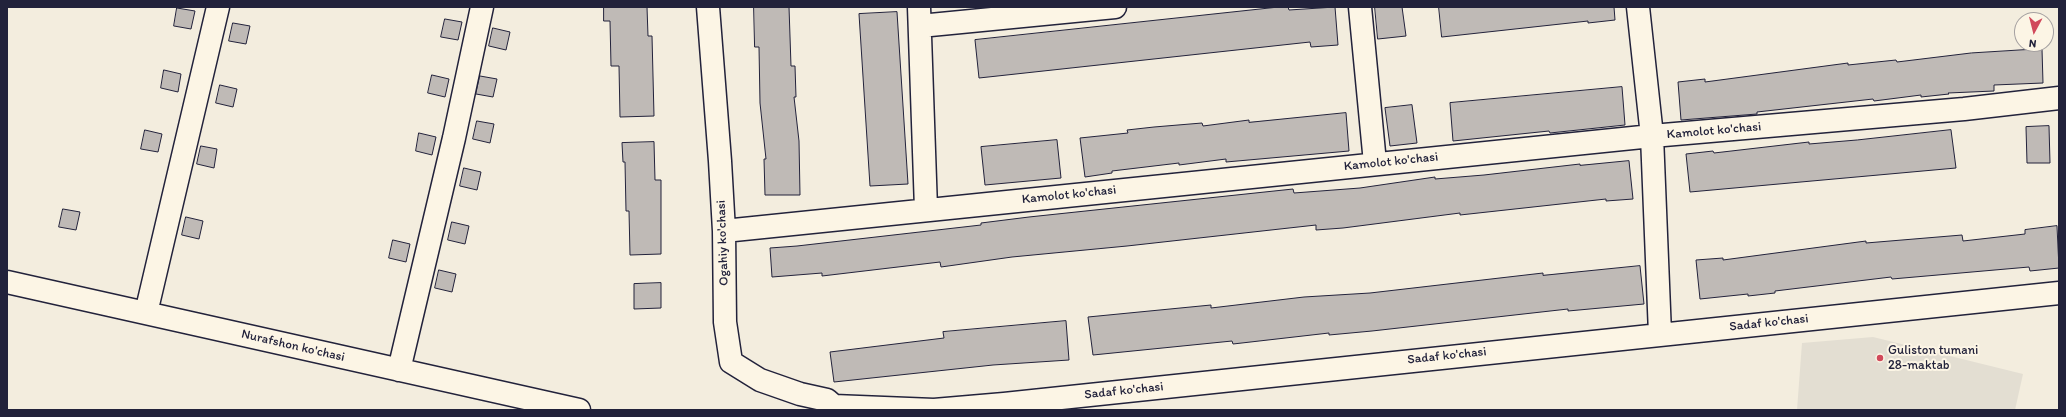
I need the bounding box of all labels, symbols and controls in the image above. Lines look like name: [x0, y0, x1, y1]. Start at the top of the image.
north arrow: [2014, 12, 2054, 52]
text: N: [2028, 37, 2037, 50]
street label: Kamolot ko'chasi: [1666, 119, 1762, 143]
street label: Kamolot ko'chasi: [1343, 149, 1439, 175]
street label: Kamolot ko'chasi: [1021, 182, 1117, 208]
street label: Ogahiy ko'chasi: [714, 200, 732, 286]
street label: Sadaf ko'chasi: [1729, 311, 1809, 335]
street label: Nurafshon ko'chasi: [240, 327, 346, 365]
place label: Guliston tumani 28-maktab: [1888, 343, 1978, 374]
street label: Sadaf ko'chasi: [1407, 344, 1487, 368]
marker: Guliston tumani 28-maktab: [1875, 353, 1885, 363]
street label: Sadaf ko'chasi: [1084, 379, 1164, 403]

